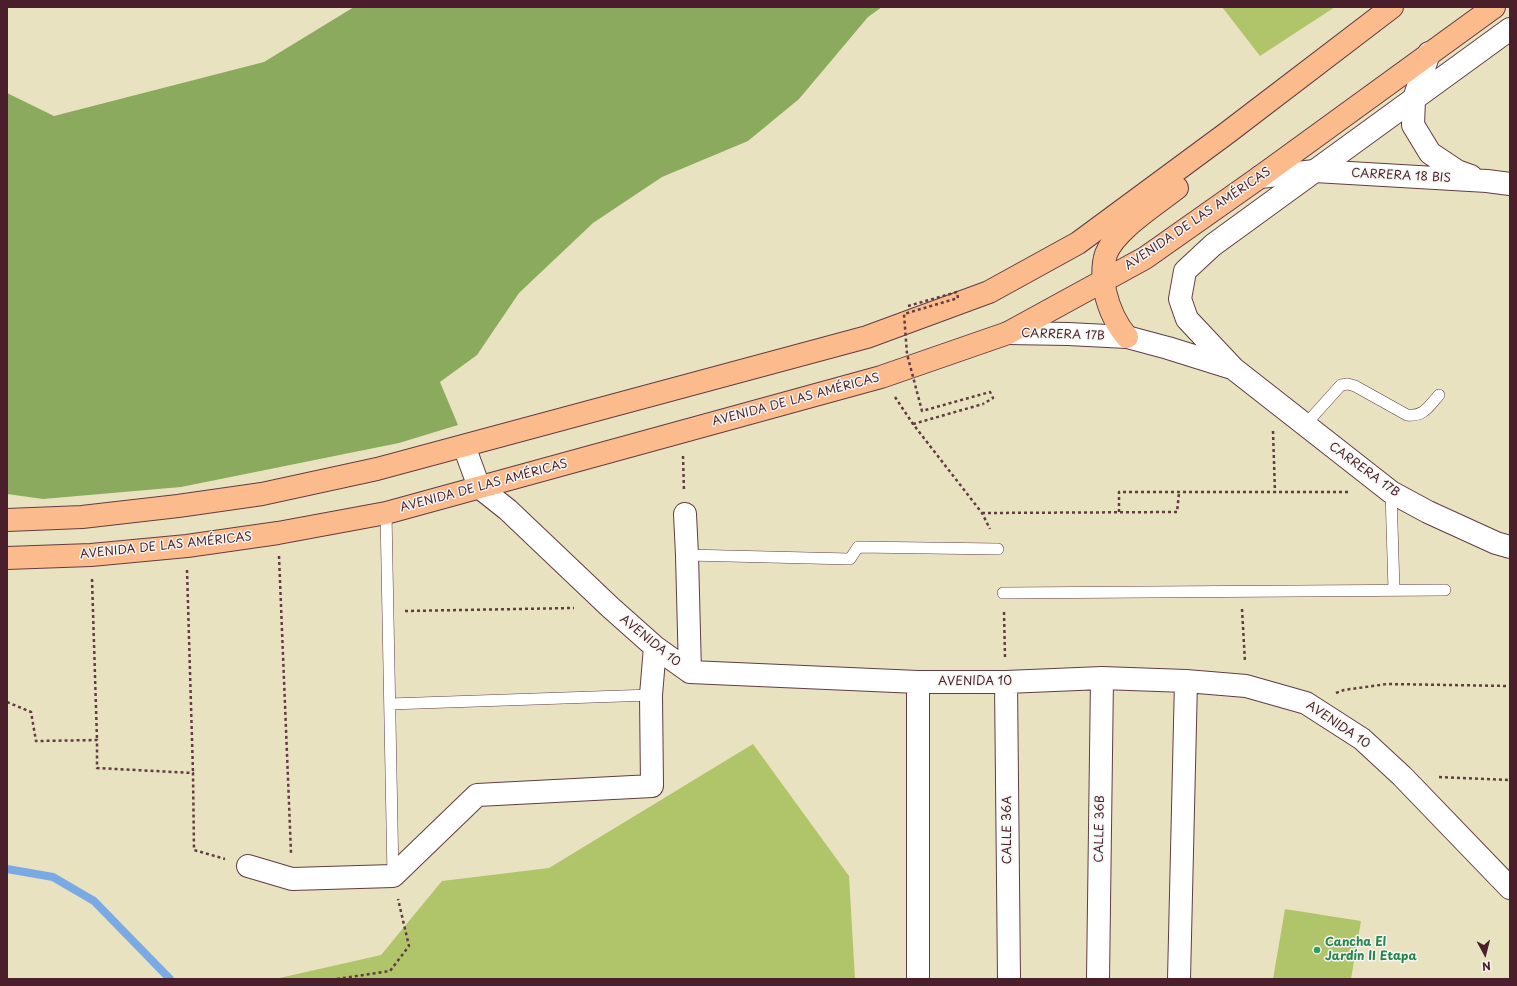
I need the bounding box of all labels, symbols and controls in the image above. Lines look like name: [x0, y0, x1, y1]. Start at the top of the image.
street label: AVENIDA DE LAS AMÉRICAS: [1122, 165, 1274, 273]
street label: CARRERA 18 BIS: [1351, 166, 1451, 186]
street label: CARRERA 17B: [1021, 326, 1105, 344]
street label: AVENIDA DE LAS AMÉRICAS: [711, 371, 881, 429]
street label: CARRERA 17B: [1326, 440, 1402, 500]
street label: AVENIDA DE LAS AMÉRICAS: [399, 457, 569, 515]
street label: AVENIDA DE LAS AMÉRICAS: [79, 530, 253, 562]
street label: AVENIDA 10: [617, 612, 683, 670]
street label: AVENIDA 10: [938, 675, 1012, 689]
street label: AVENIDA 10: [1303, 698, 1373, 752]
street label: CALLE 36B: [1092, 795, 1108, 863]
street label: CALLE 36A: [1001, 796, 1015, 864]
north arrow: [1465, 934, 1505, 974]
place label: Cancha El Jardín II Etapa: [1325, 936, 1417, 964]
marker: Cancha El Jardín II Etapa: [1312, 945, 1322, 955]
text: N: [1481, 957, 1492, 975]

